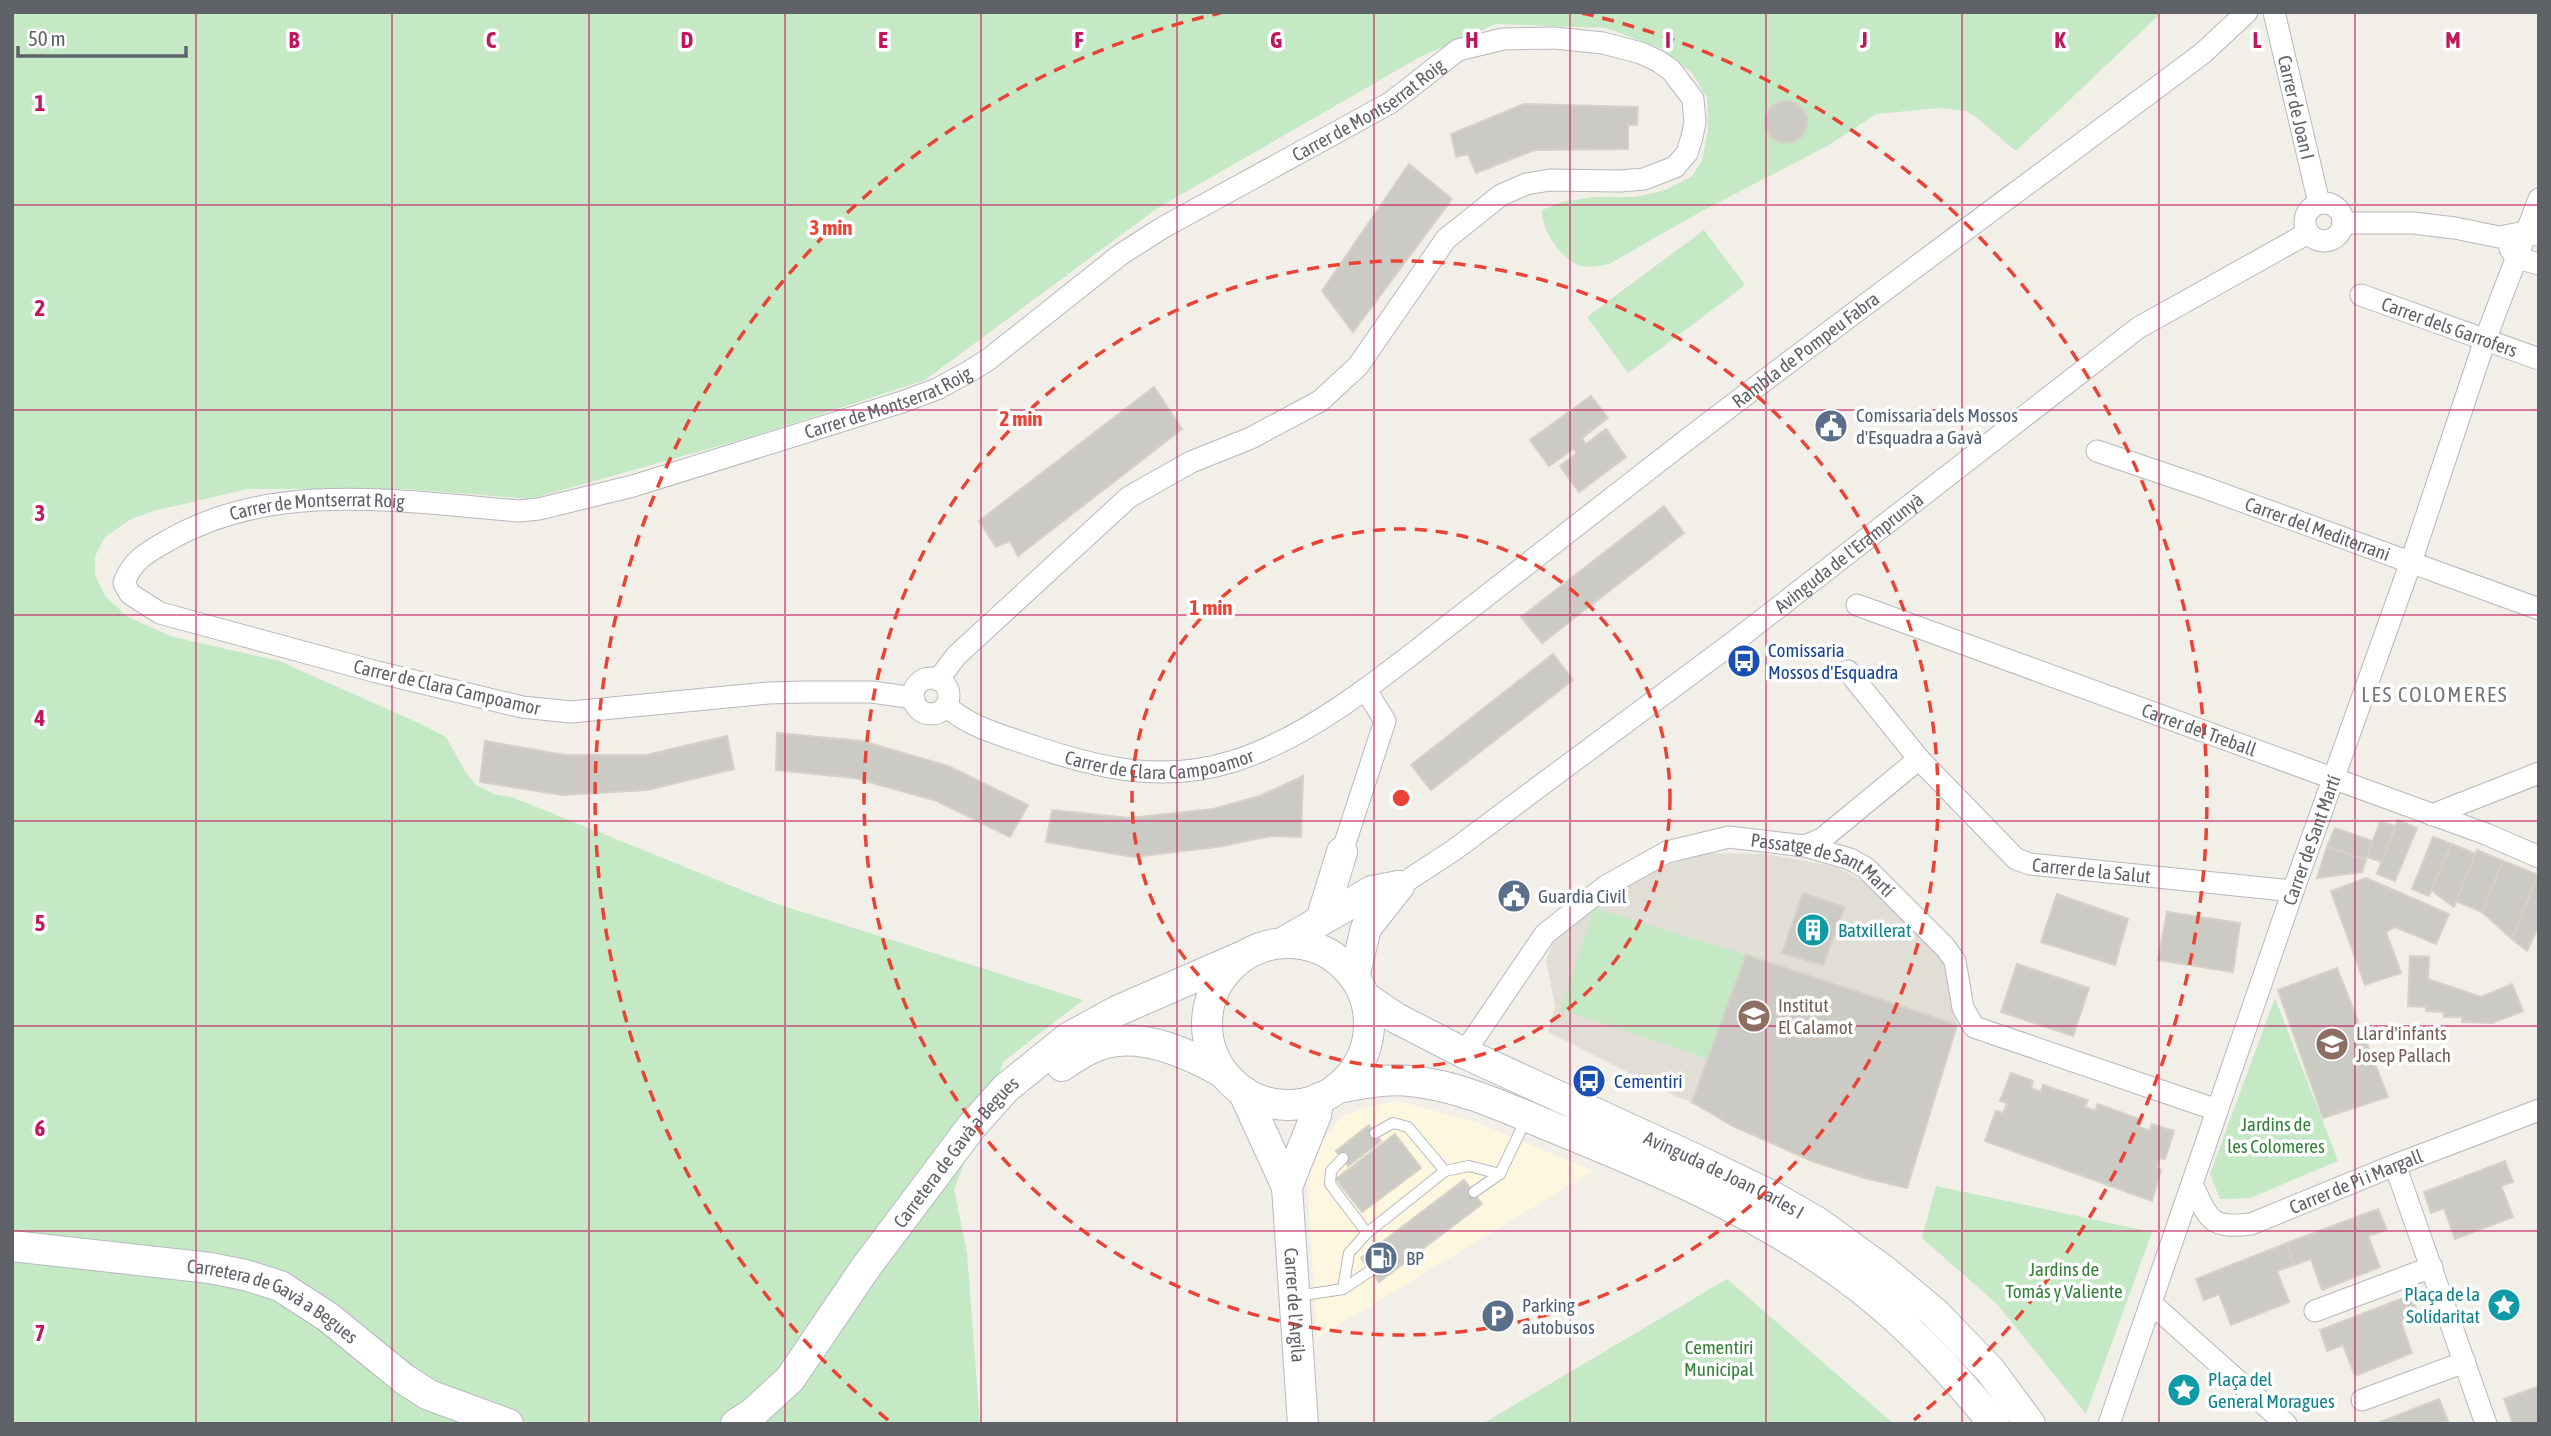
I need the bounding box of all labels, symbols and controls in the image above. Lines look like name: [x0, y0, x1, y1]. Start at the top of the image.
scale bar: [18, 14, 186, 58]
text: 50 m: [28, 26, 66, 50]
text: B: [289, 27, 300, 53]
text: C: [486, 27, 497, 53]
text: D: [681, 27, 694, 53]
text: E: [878, 27, 888, 53]
text: F: [1074, 27, 1084, 53]
text: G: [1270, 27, 1282, 53]
text: H: [1465, 27, 1479, 53]
text: I: [1665, 27, 1671, 53]
text: J: [1859, 27, 1868, 53]
text: K: [2054, 27, 2066, 53]
text: L: [2253, 27, 2262, 53]
text: M: [2445, 27, 2461, 53]
street label: Carrer de Montserrat Roig: [1288, 53, 1449, 166]
street label: Carrer de Joan I: [2274, 53, 2319, 162]
text: 1: [35, 90, 46, 116]
text: 3 min: [810, 215, 852, 239]
street label: Rambla de Pompeu Fabra: [1728, 287, 1883, 412]
street label: Carrer dels Garrofers: [2379, 292, 2521, 361]
text: 2: [35, 295, 45, 321]
street label: Carrer de Montserrat Roig: [802, 361, 976, 443]
place label: Comissaria dels Mossos d'Esquadra a Gavà: [1856, 404, 2018, 448]
text: 2 min: [1000, 406, 1042, 430]
public building icon: Comissaria dels Mossos d'Esquadra a Gavà: [1812, 407, 1850, 445]
street label: Carrer de Montserrat Roig: [227, 488, 406, 525]
street label: Avinguda de l'Eramprunyà: [1770, 488, 1928, 617]
street label: Carrer del Mediterrani: [2242, 492, 2393, 565]
text: 3: [35, 500, 45, 526]
text: 1 min: [1190, 595, 1232, 619]
place label: Comissaria Mossos d'Esquadra: [1768, 639, 1898, 683]
bus stop icon: Comissaria Mossos d'Esquadra: [1725, 642, 1763, 680]
street label: Carrer de Clara Campoamor: [352, 655, 543, 719]
district label: LES COLOMERES: [2361, 682, 2509, 706]
street label: Carrer del Treball: [2139, 699, 2259, 760]
text: 4: [34, 705, 46, 731]
street label: Carrer de Clara Campoamor: [1063, 744, 1257, 783]
street label: Carrer de Sant Martí: [2278, 772, 2345, 908]
centre of rings: [1389, 786, 1413, 810]
street label: Passatge de Sant Martí: [1749, 829, 1899, 901]
street label: Carrer de la Salut: [2031, 853, 2152, 887]
public building icon: Guardia Civil: [1495, 877, 1533, 915]
place label: Guardia Civil: [1538, 885, 1627, 907]
text: 5: [35, 910, 46, 936]
building icon: Batxillerat: [1794, 911, 1832, 949]
place label: Batxillerat: [1838, 919, 1911, 941]
place label: Institut El Calamot: [1778, 994, 1853, 1038]
school or university icon: Institut El Calamot: [1735, 997, 1773, 1035]
place label: Llar d'infants Josep Pallach: [2356, 1022, 2451, 1066]
school or university icon: Llar d'infants Josep Pallach: [2313, 1025, 2351, 1063]
bus stop icon: Cementiri: [1570, 1062, 1608, 1100]
place label: Cementiri: [1614, 1070, 1683, 1092]
street label: Carretera de Gavà a Begues: [889, 1071, 1023, 1232]
park label: Jardins de les Colomeres: [2227, 1113, 2325, 1157]
text: 6: [35, 1115, 46, 1141]
street label: Avinguda de Joan Carles I: [1641, 1126, 1808, 1223]
street label: Carrer de Pi i Margall: [2286, 1145, 2426, 1218]
fuel station icon: BP: [1362, 1239, 1400, 1277]
street label: Carrer de l'Argila: [1280, 1247, 1310, 1363]
place label: BP: [1406, 1247, 1424, 1269]
street label: Carretera de Gavà a Begues: [186, 1255, 362, 1348]
park label: Jardins de Tomás y Valiente: [2005, 1258, 2123, 1302]
place label: Plaça de la Solidaritat: [2404, 1283, 2480, 1327]
place icon: Plaça de la Solidaritat: [2485, 1286, 2523, 1324]
place label: Parking autobusos: [1522, 1294, 1595, 1338]
parking icon: Parking autobusos: [1479, 1297, 1517, 1335]
text: 7: [35, 1320, 45, 1346]
park label: Cementiri Municipal: [1684, 1336, 1754, 1380]
place label: Plaça del General Moragues: [2208, 1368, 2335, 1412]
place icon: Plaça del General Moragues: [2165, 1371, 2203, 1409]

